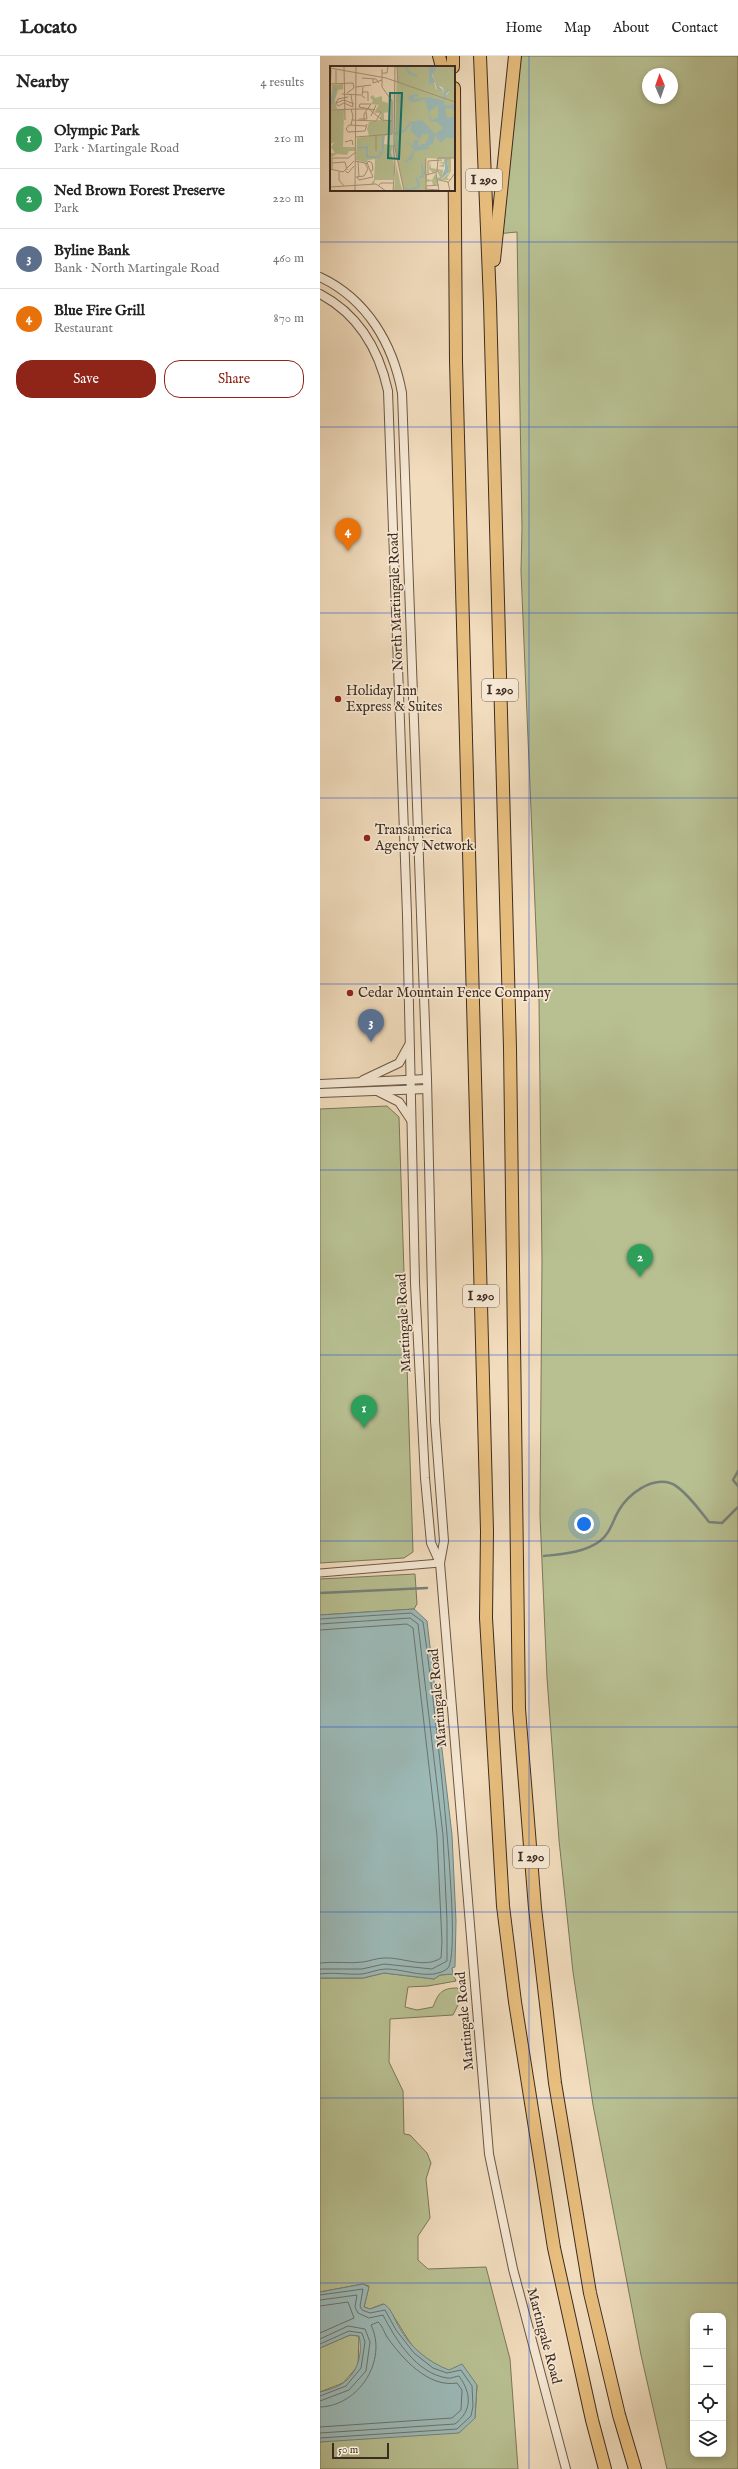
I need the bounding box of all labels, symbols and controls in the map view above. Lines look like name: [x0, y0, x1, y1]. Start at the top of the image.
text: Locato: [20, 16, 77, 40]
text: Home: [506, 19, 542, 37]
text: Map: [564, 19, 591, 37]
text: About: [613, 19, 649, 37]
text: Contact: [671, 19, 718, 37]
inset map: [330, 66, 455, 191]
north arrow: [642, 68, 678, 104]
text: Nearby: [16, 72, 69, 93]
text: 4 results: [260, 74, 304, 91]
text: Olympic Park: [54, 121, 140, 140]
text: 1: [27, 130, 31, 147]
text: 210 m: [274, 130, 304, 147]
text: Park · Martingale Road: [54, 140, 179, 157]
road number: I 290: [466, 169, 502, 191]
text: Ned Brown Forest Preserve: [54, 181, 225, 200]
text: 2: [26, 190, 32, 207]
text: 220 m: [273, 190, 304, 207]
text: Park: [54, 200, 79, 217]
text: Byline Bank: [54, 241, 130, 260]
text: 3: [27, 250, 31, 267]
text: 460 m: [273, 250, 304, 267]
text: Bank · North Martingale Road: [54, 260, 219, 277]
text: Blue Fire Grill: [54, 301, 145, 320]
text: 4: [26, 310, 32, 327]
text: 870 m: [274, 310, 304, 327]
text: Restaurant: [54, 320, 113, 337]
button: Save: [16, 360, 156, 398]
button: Share: [164, 360, 304, 398]
pin: 4: [335, 518, 361, 551]
street label: North Martingale Road: [385, 532, 407, 672]
road number: I 290: [482, 679, 518, 701]
place label: Holiday Inn Express & Suites: [346, 682, 442, 716]
marker: Holiday Inn Express & Suites: [333, 694, 343, 704]
place label: Transamerica Agency Network: [374, 821, 475, 855]
marker: Transamerica Agency Network: [362, 833, 372, 843]
place label: Cedar Mountain Fence Company: [358, 984, 551, 1002]
marker: Cedar Mountain Fence Company: [345, 988, 355, 998]
pin: 3: [358, 1009, 384, 1042]
pin: 2: [627, 1244, 653, 1277]
street label: Martingale Road: [392, 1273, 416, 1373]
road number: I 290: [463, 1285, 499, 1307]
pin: 1: [351, 1395, 377, 1428]
your location: [574, 1514, 594, 1534]
street label: Martingale Road: [425, 1647, 451, 1748]
road number: I 290: [513, 1846, 549, 1868]
street label: Martingale Road: [452, 1970, 478, 2071]
street label: Martingale Road: [523, 2286, 566, 2387]
map controls: [690, 2313, 726, 2457]
button: +: [690, 2313, 726, 2349]
button: −: [690, 2349, 726, 2385]
button: locate: [690, 2385, 726, 2421]
button: layers: [690, 2421, 726, 2457]
scale bar: [332, 2441, 389, 2460]
text: 50 m: [338, 2443, 358, 2457]

